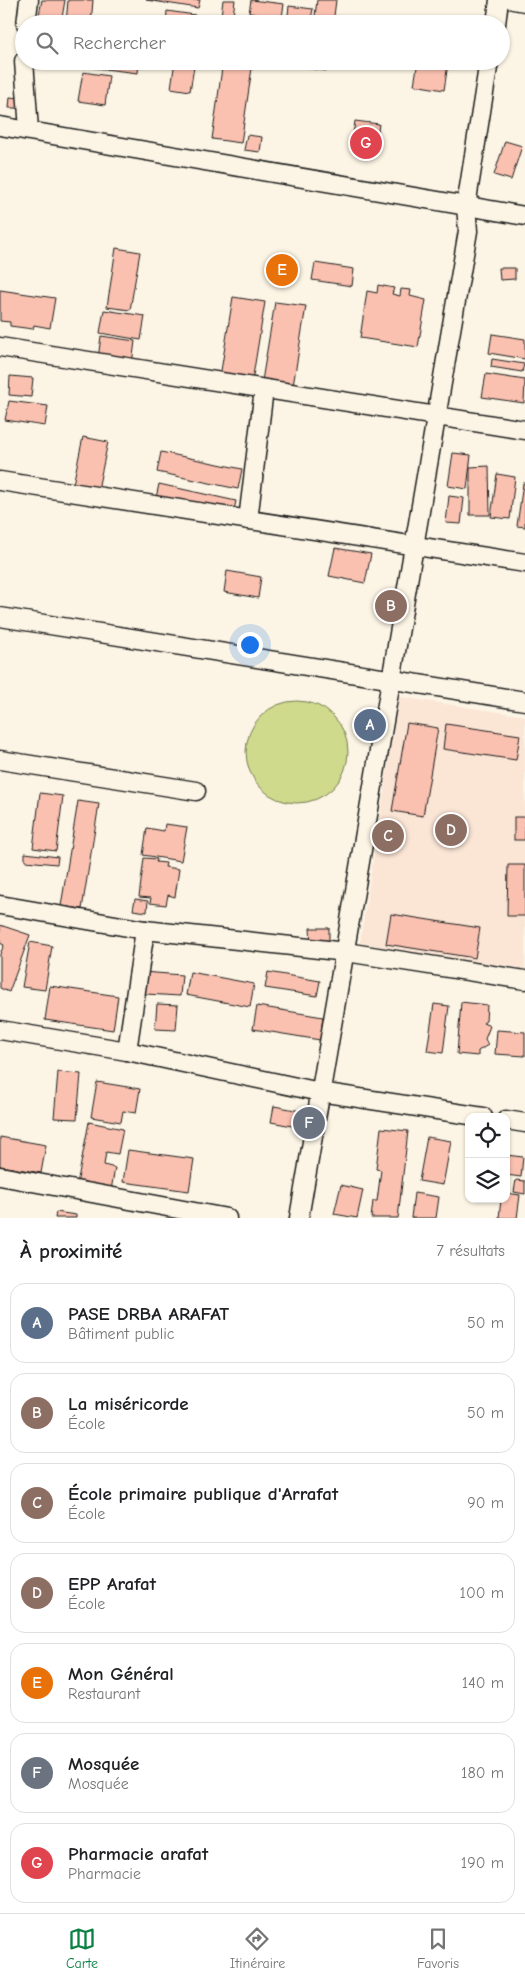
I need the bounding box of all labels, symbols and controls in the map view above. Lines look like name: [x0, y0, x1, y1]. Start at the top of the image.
search box: [15, 15, 510, 70]
icon: search: [33, 29, 61, 57]
text: Rechercher: [73, 32, 166, 54]
pin: G: [350, 124, 382, 162]
pin: E: [266, 251, 298, 289]
pin: B: [375, 587, 407, 625]
your location: [237, 632, 263, 658]
pin: A: [354, 706, 386, 744]
pin: D: [435, 811, 467, 849]
pin: C: [372, 817, 404, 855]
pin: F: [293, 1104, 325, 1142]
map controls: [465, 1113, 510, 1203]
button: locate: [465, 1113, 510, 1158]
button: layers: [465, 1158, 510, 1203]
text: À proximité: [20, 1239, 122, 1263]
text: 7 résultats: [436, 1242, 505, 1260]
text: PASE DRBA ARAFAT: [68, 1303, 229, 1325]
text: A: [33, 1314, 41, 1332]
text: 50 m: [467, 1314, 504, 1332]
text: Bâtiment public: [68, 1325, 174, 1343]
text: La miséricorde: [68, 1393, 189, 1415]
text: B: [32, 1404, 42, 1422]
text: 50 m: [467, 1404, 504, 1422]
text: École: [68, 1415, 105, 1433]
text: École primaire publique d'Arrafat: [68, 1483, 338, 1505]
text: C: [32, 1494, 42, 1512]
text: 90 m: [467, 1494, 504, 1512]
text: École: [68, 1505, 105, 1523]
text: EPP Arafat: [68, 1573, 156, 1595]
text: D: [32, 1584, 42, 1602]
text: 100 m: [460, 1584, 504, 1602]
text: École: [68, 1595, 105, 1613]
text: Mon Général: [68, 1663, 174, 1685]
text: E: [32, 1674, 42, 1692]
text: 140 m: [462, 1674, 504, 1692]
text: Restaurant: [68, 1685, 140, 1703]
text: Mosquée: [68, 1753, 139, 1775]
text: F: [32, 1764, 42, 1782]
text: 180 m: [461, 1764, 504, 1782]
text: Mosquée: [68, 1775, 129, 1793]
text: Pharmacie arafat: [68, 1843, 208, 1865]
text: G: [31, 1854, 43, 1872]
text: 190 m: [461, 1854, 504, 1872]
text: Pharmacie: [68, 1865, 141, 1883]
tab: Carte: [66, 1925, 98, 1972]
tab: Itinéraire: [230, 1925, 285, 1972]
tab: Favoris: [417, 1925, 459, 1972]

